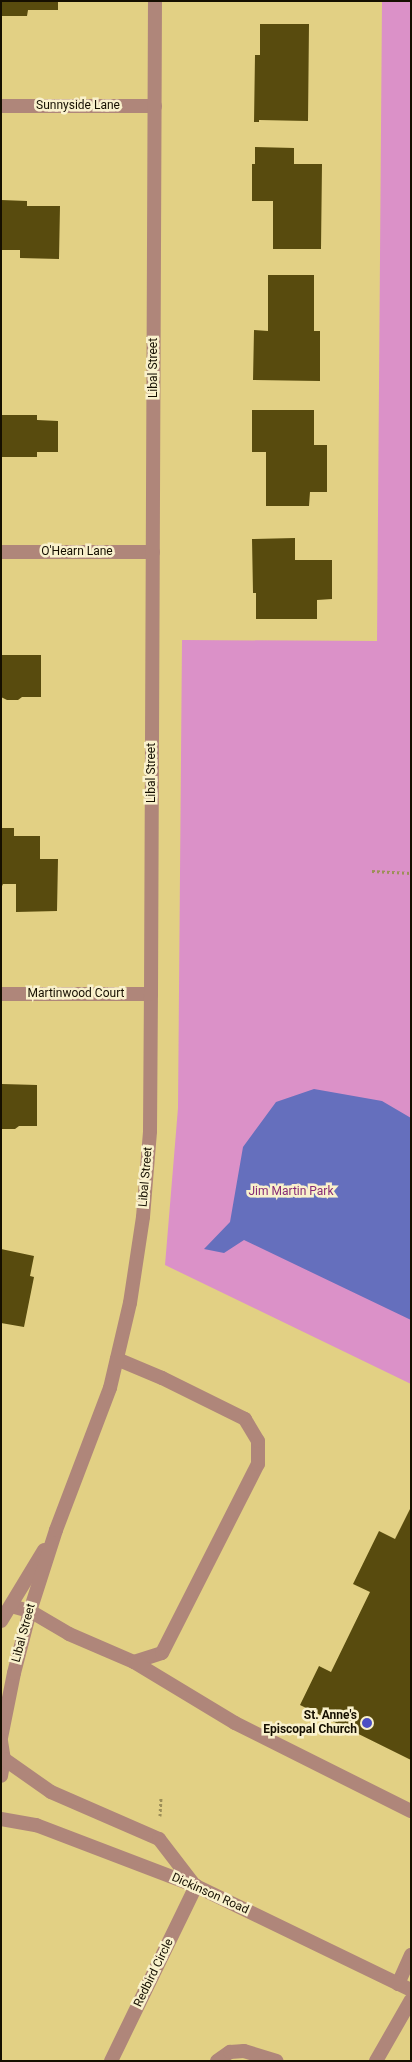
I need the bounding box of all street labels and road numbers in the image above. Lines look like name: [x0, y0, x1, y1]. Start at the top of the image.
street label: Sunnyside Lane: [36, 99, 120, 113]
street label: Libal Street: [147, 338, 161, 398]
street label: O'Hearn Lane: [41, 545, 113, 559]
street label: Libal Street: [145, 743, 159, 803]
street label: Martinwood Court: [28, 987, 124, 1001]
street label: Libal Street: [136, 1146, 156, 1208]
street label: Libal Street: [9, 1602, 39, 1664]
street label: Dickinson Road: [169, 1871, 251, 1917]
street label: Redbird Circle: [131, 1937, 177, 2009]

